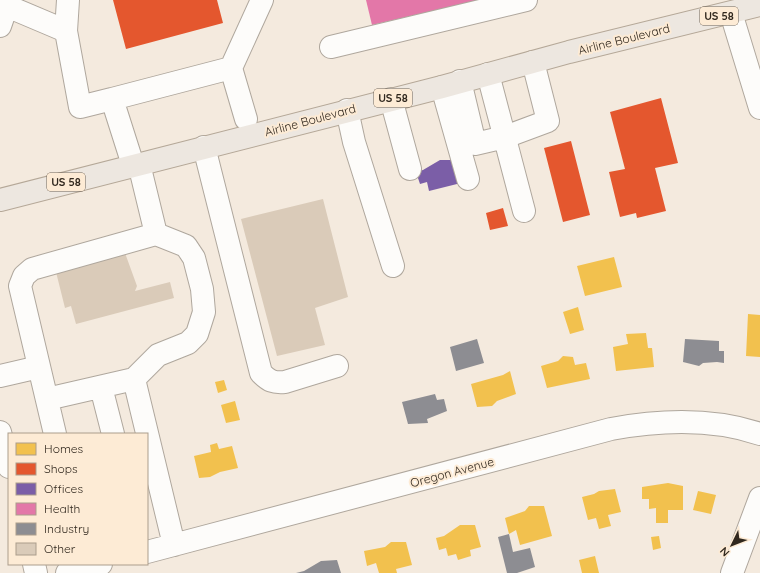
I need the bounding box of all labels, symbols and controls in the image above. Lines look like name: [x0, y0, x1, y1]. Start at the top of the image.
road number: US 58: [700, 7, 738, 25]
street label: Airline Boulevard: [577, 20, 671, 58]
road number: US 58: [374, 89, 412, 107]
street label: Airline Boulevard: [263, 101, 357, 139]
road number: US 58: [47, 173, 85, 191]
legend: [8, 433, 148, 565]
text: Homes: [44, 441, 84, 456]
street label: Oregon Avenue: [409, 454, 496, 490]
text: Shops: [44, 461, 78, 476]
text: Offices: [44, 481, 83, 496]
text: Health: [44, 501, 80, 516]
text: Industry: [44, 521, 89, 536]
north arrow: [712, 525, 752, 565]
text: Other: [44, 541, 76, 556]
text: N: [717, 544, 733, 560]

